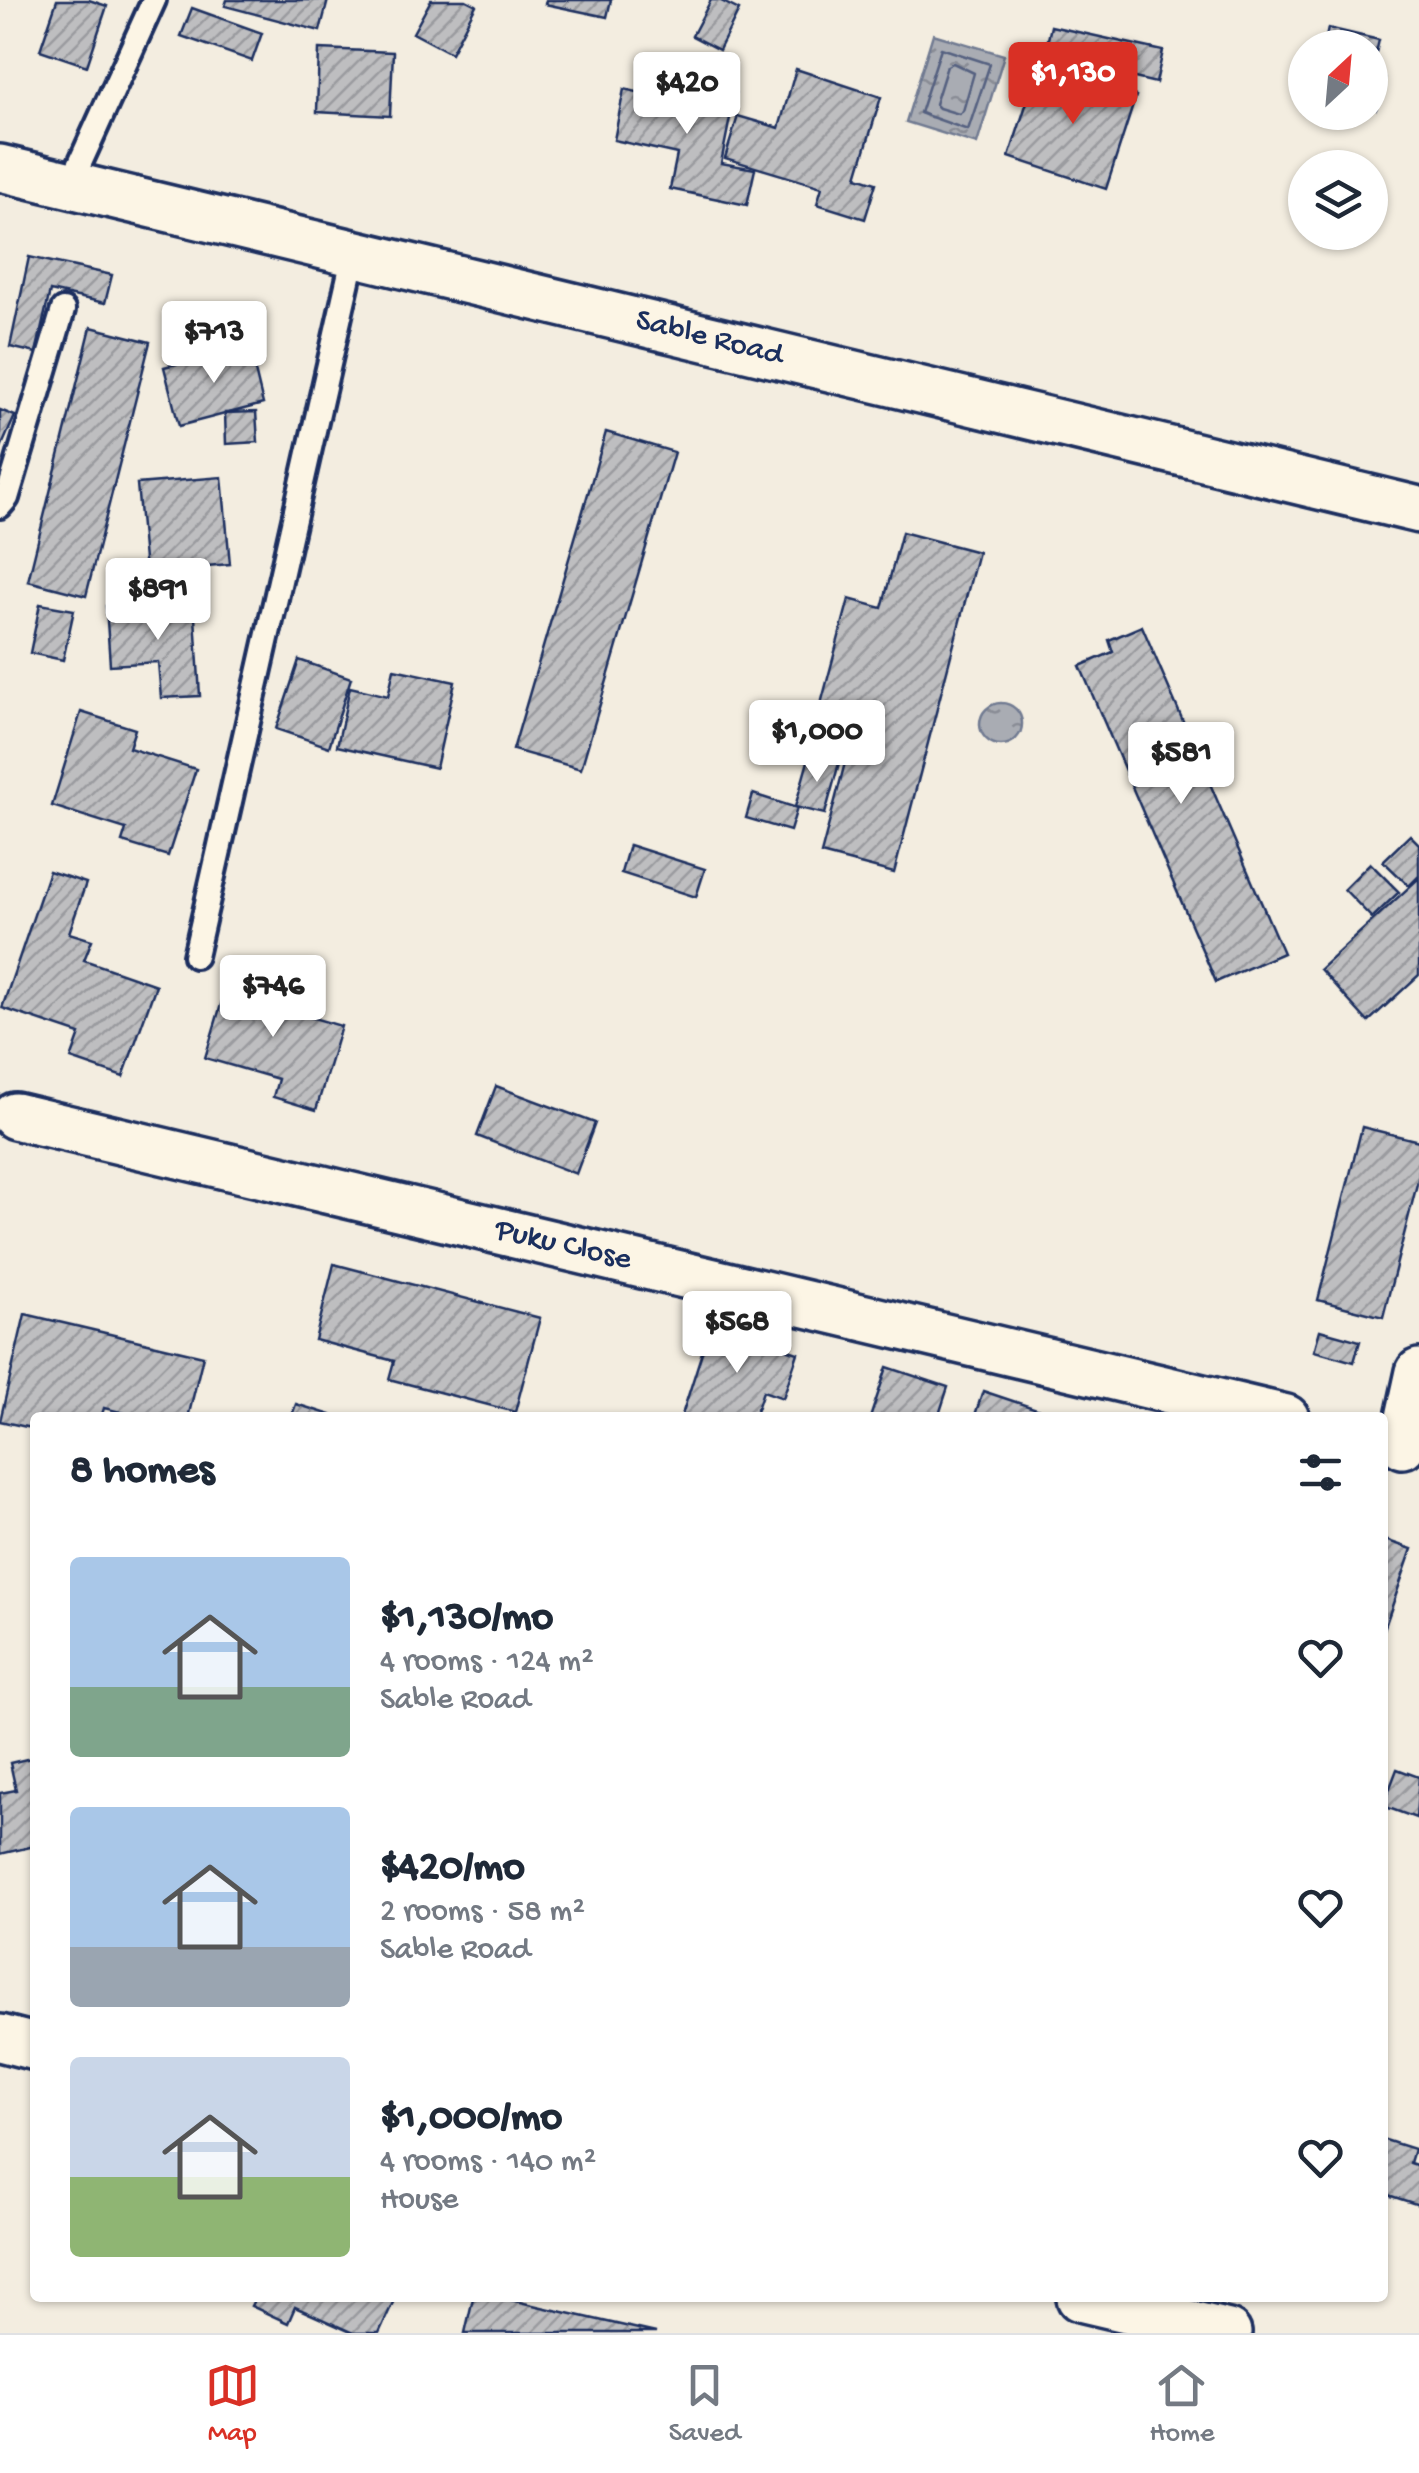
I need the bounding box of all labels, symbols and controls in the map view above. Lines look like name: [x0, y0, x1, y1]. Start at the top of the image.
north arrow: [1288, 30, 1388, 130]
map controls: [1288, 30, 1388, 250]
pin: $1,130: [992, 42, 1154, 127]
pin: $420: [628, 52, 746, 137]
text: $1,130: [1030, 55, 1116, 93]
text: $420: [655, 65, 719, 103]
button: layers: [1288, 150, 1388, 250]
pin: $713: [155, 301, 273, 386]
street label: Sable Road: [631, 302, 789, 376]
text: $713: [184, 314, 244, 352]
pin: $891: [99, 558, 217, 643]
text: $891: [128, 571, 188, 609]
pin: $1,000: [736, 700, 898, 785]
text: $1,000: [771, 713, 863, 751]
pin: $581: [1122, 722, 1240, 807]
text: $581: [1150, 735, 1212, 773]
pin: $746: [214, 955, 332, 1040]
text: $746: [242, 968, 304, 1006]
street label: Puku Close: [490, 1212, 635, 1280]
pin: $568: [678, 1291, 796, 1376]
text: $568: [705, 1304, 769, 1342]
icon: filters: [1293, 1445, 1348, 1500]
text: 8 homes: [70, 1448, 214, 1497]
text: $1,130/mo: [380, 1595, 553, 1644]
icon: home: [150, 1597, 270, 1717]
icon: heart: [1293, 1630, 1348, 1685]
text: 4 rooms · 124 m²: [380, 1644, 594, 1682]
text: Sable Road: [380, 1682, 531, 1720]
text: $420/mo: [380, 1845, 525, 1894]
icon: home: [150, 1847, 270, 1967]
icon: heart: [1293, 1880, 1348, 1935]
text: 2 rooms · 58 m²: [380, 1894, 585, 1932]
text: Sable Road: [380, 1932, 531, 1970]
text: $1,000/mo: [380, 2095, 562, 2144]
icon: home: [150, 2097, 270, 2217]
icon: heart: [1293, 2130, 1348, 2185]
text: 4 rooms · 140 m²: [380, 2144, 596, 2182]
text: House: [380, 2182, 458, 2220]
tab: Map: [205, 2358, 260, 2451]
tab: Saved: [669, 2358, 740, 2451]
tab: Home: [1150, 2358, 1214, 2451]

